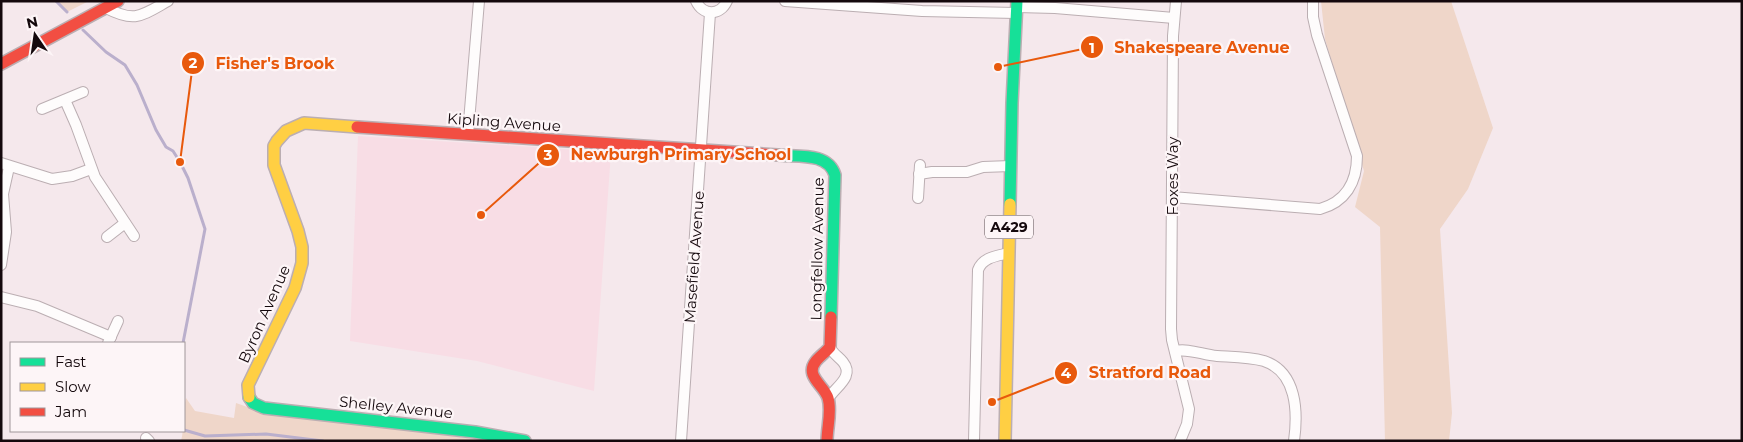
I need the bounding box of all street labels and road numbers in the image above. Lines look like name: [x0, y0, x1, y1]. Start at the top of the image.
street label: Kipling Avenue: [447, 109, 561, 135]
street label: Foxes Way: [1163, 136, 1182, 215]
street label: Longfellow Avenue: [806, 177, 828, 321]
street label: Masefield Avenue: [680, 190, 708, 324]
road number: A429: [985, 216, 1033, 238]
street label: Byron Avenue: [234, 262, 294, 366]
street label: Shelley Avenue: [338, 392, 454, 422]

